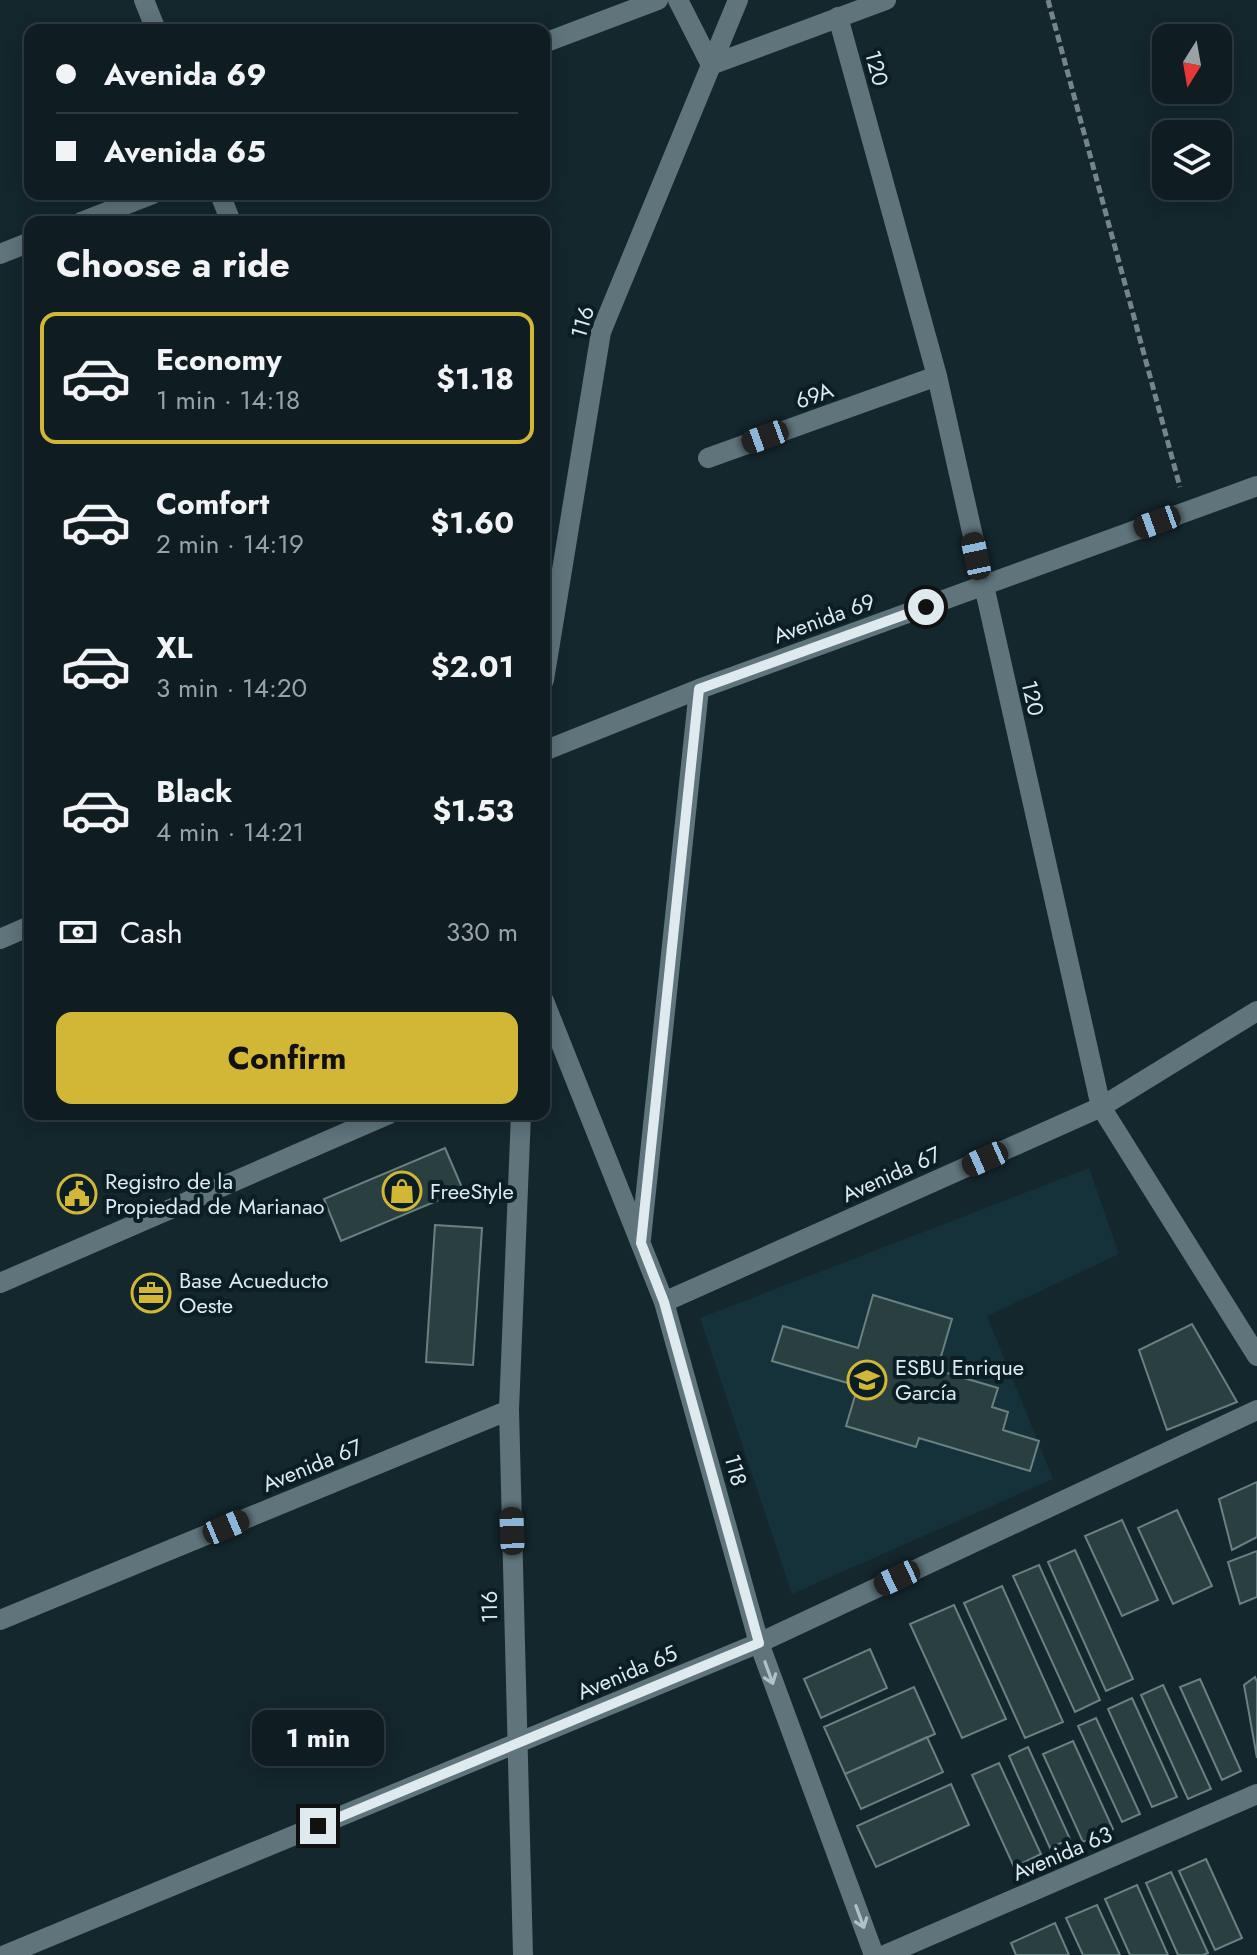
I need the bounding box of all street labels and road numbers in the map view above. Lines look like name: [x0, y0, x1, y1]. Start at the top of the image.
street label: 120: [857, 47, 897, 89]
street label: 116: [562, 302, 602, 342]
street label: 69A: [791, 373, 838, 417]
street label: Avenida 69: [769, 585, 879, 651]
street label: 120: [1013, 677, 1053, 719]
street label: Avenida 67: [836, 1138, 946, 1210]
street label: Avenida 67: [257, 1430, 367, 1500]
street label: 118: [716, 1450, 756, 1490]
street label: 116: [473, 1590, 505, 1624]
street label: Avenida 65: [572, 1637, 682, 1707]
street label: Avenida 63: [1007, 1818, 1117, 1888]

